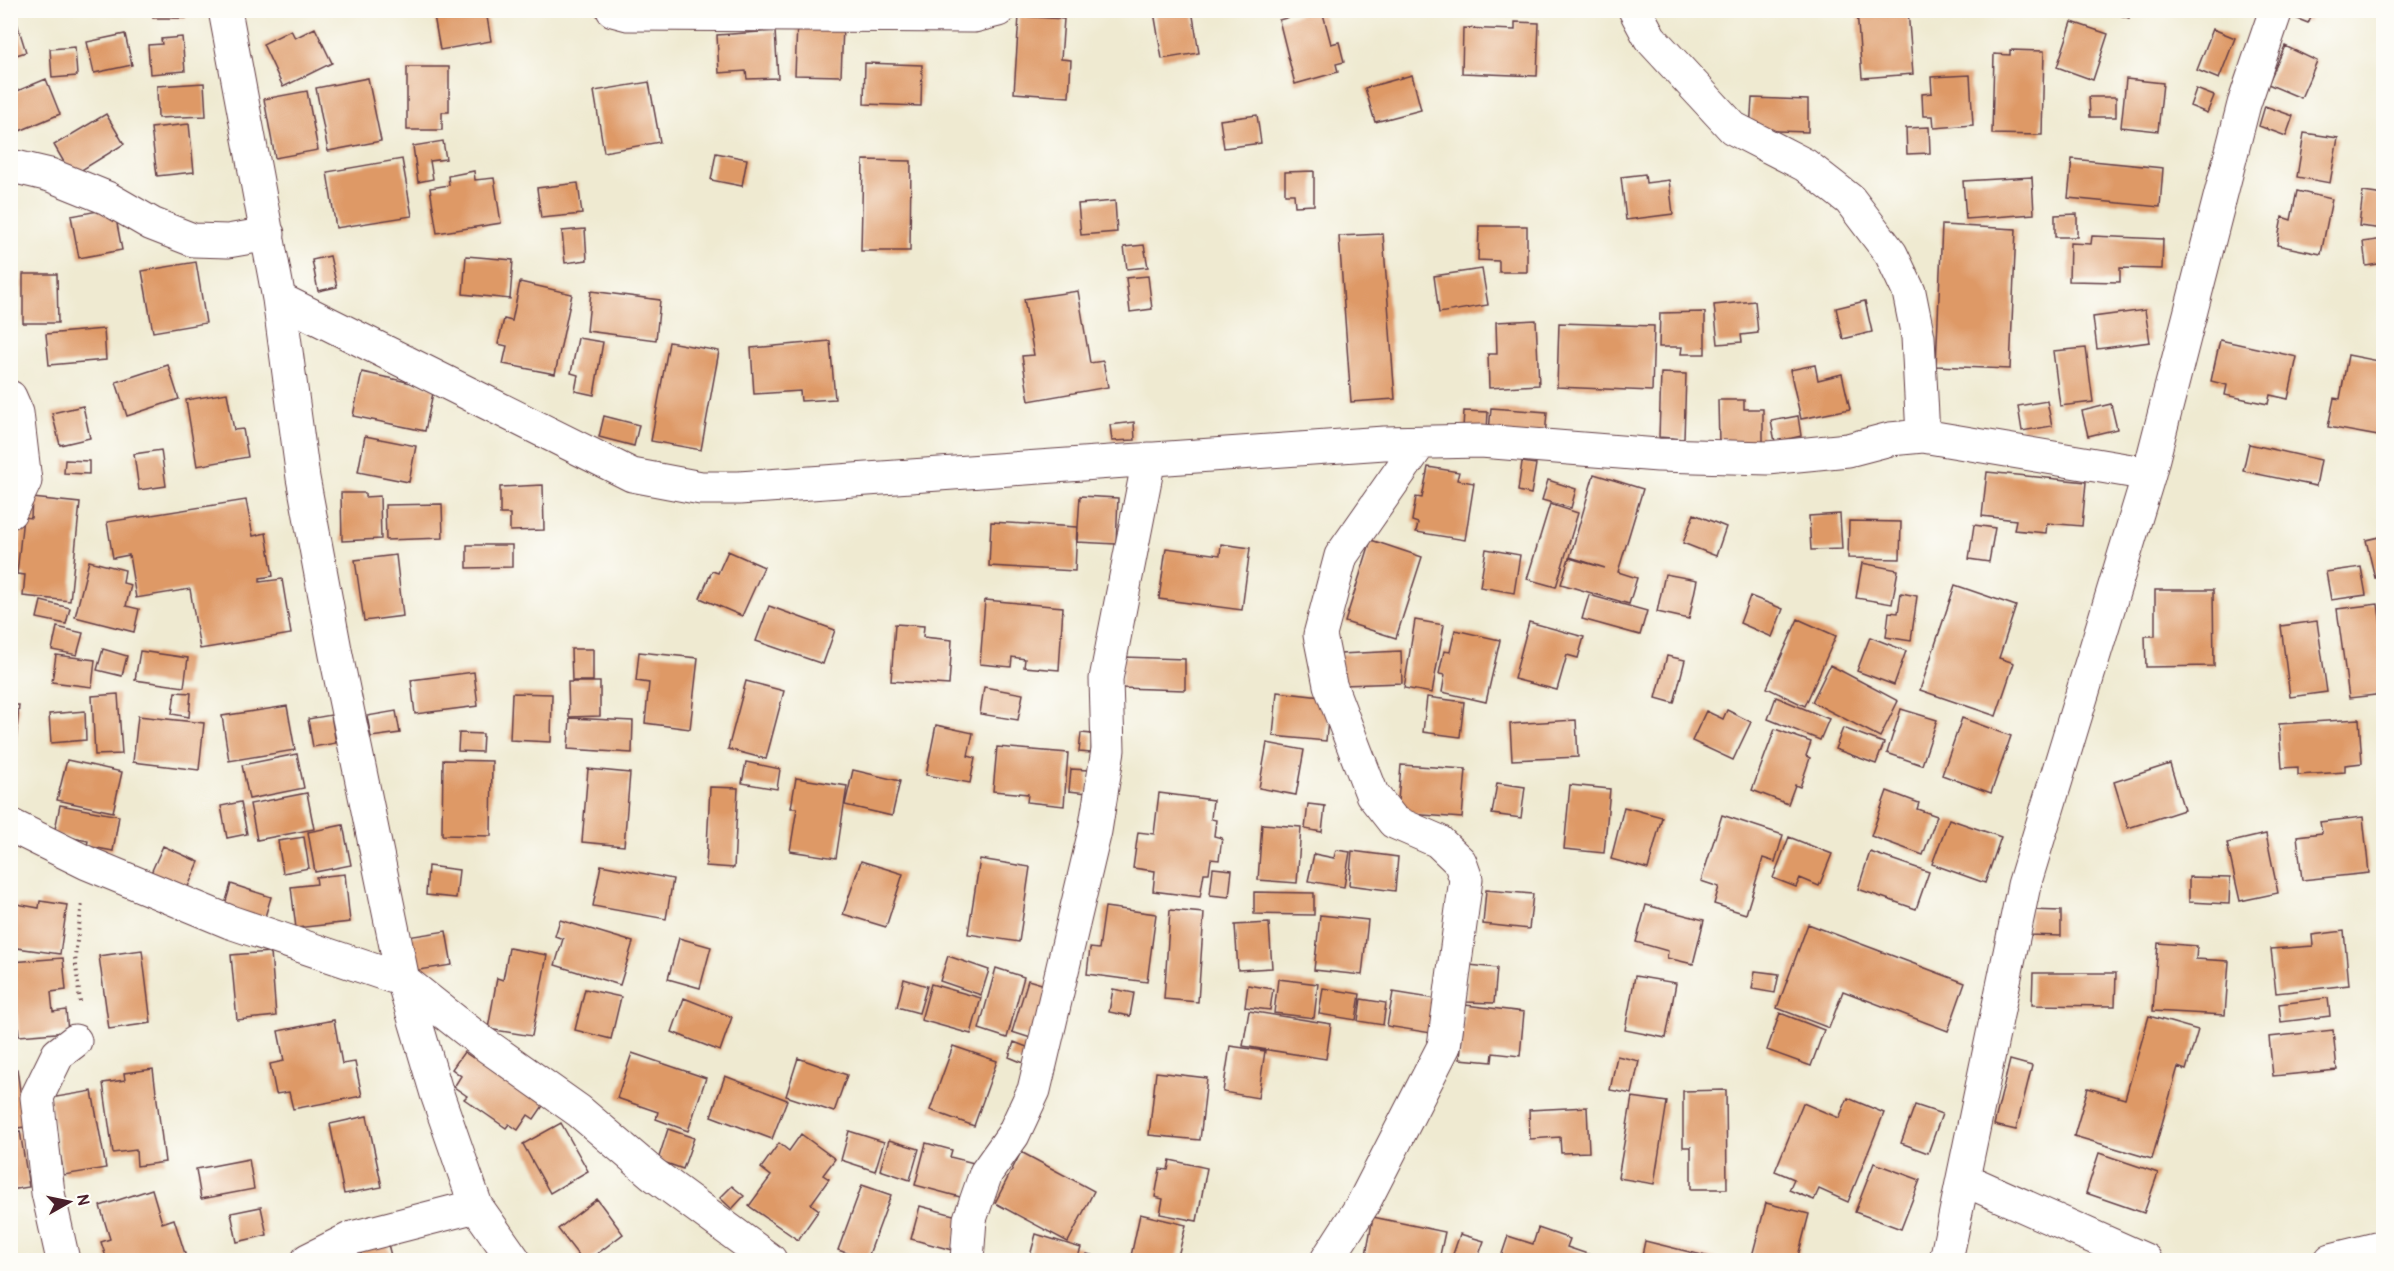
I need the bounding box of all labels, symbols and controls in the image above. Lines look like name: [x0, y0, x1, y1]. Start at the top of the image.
north arrow: [39, 1172, 99, 1232]
text: N: [72, 1193, 94, 1207]

